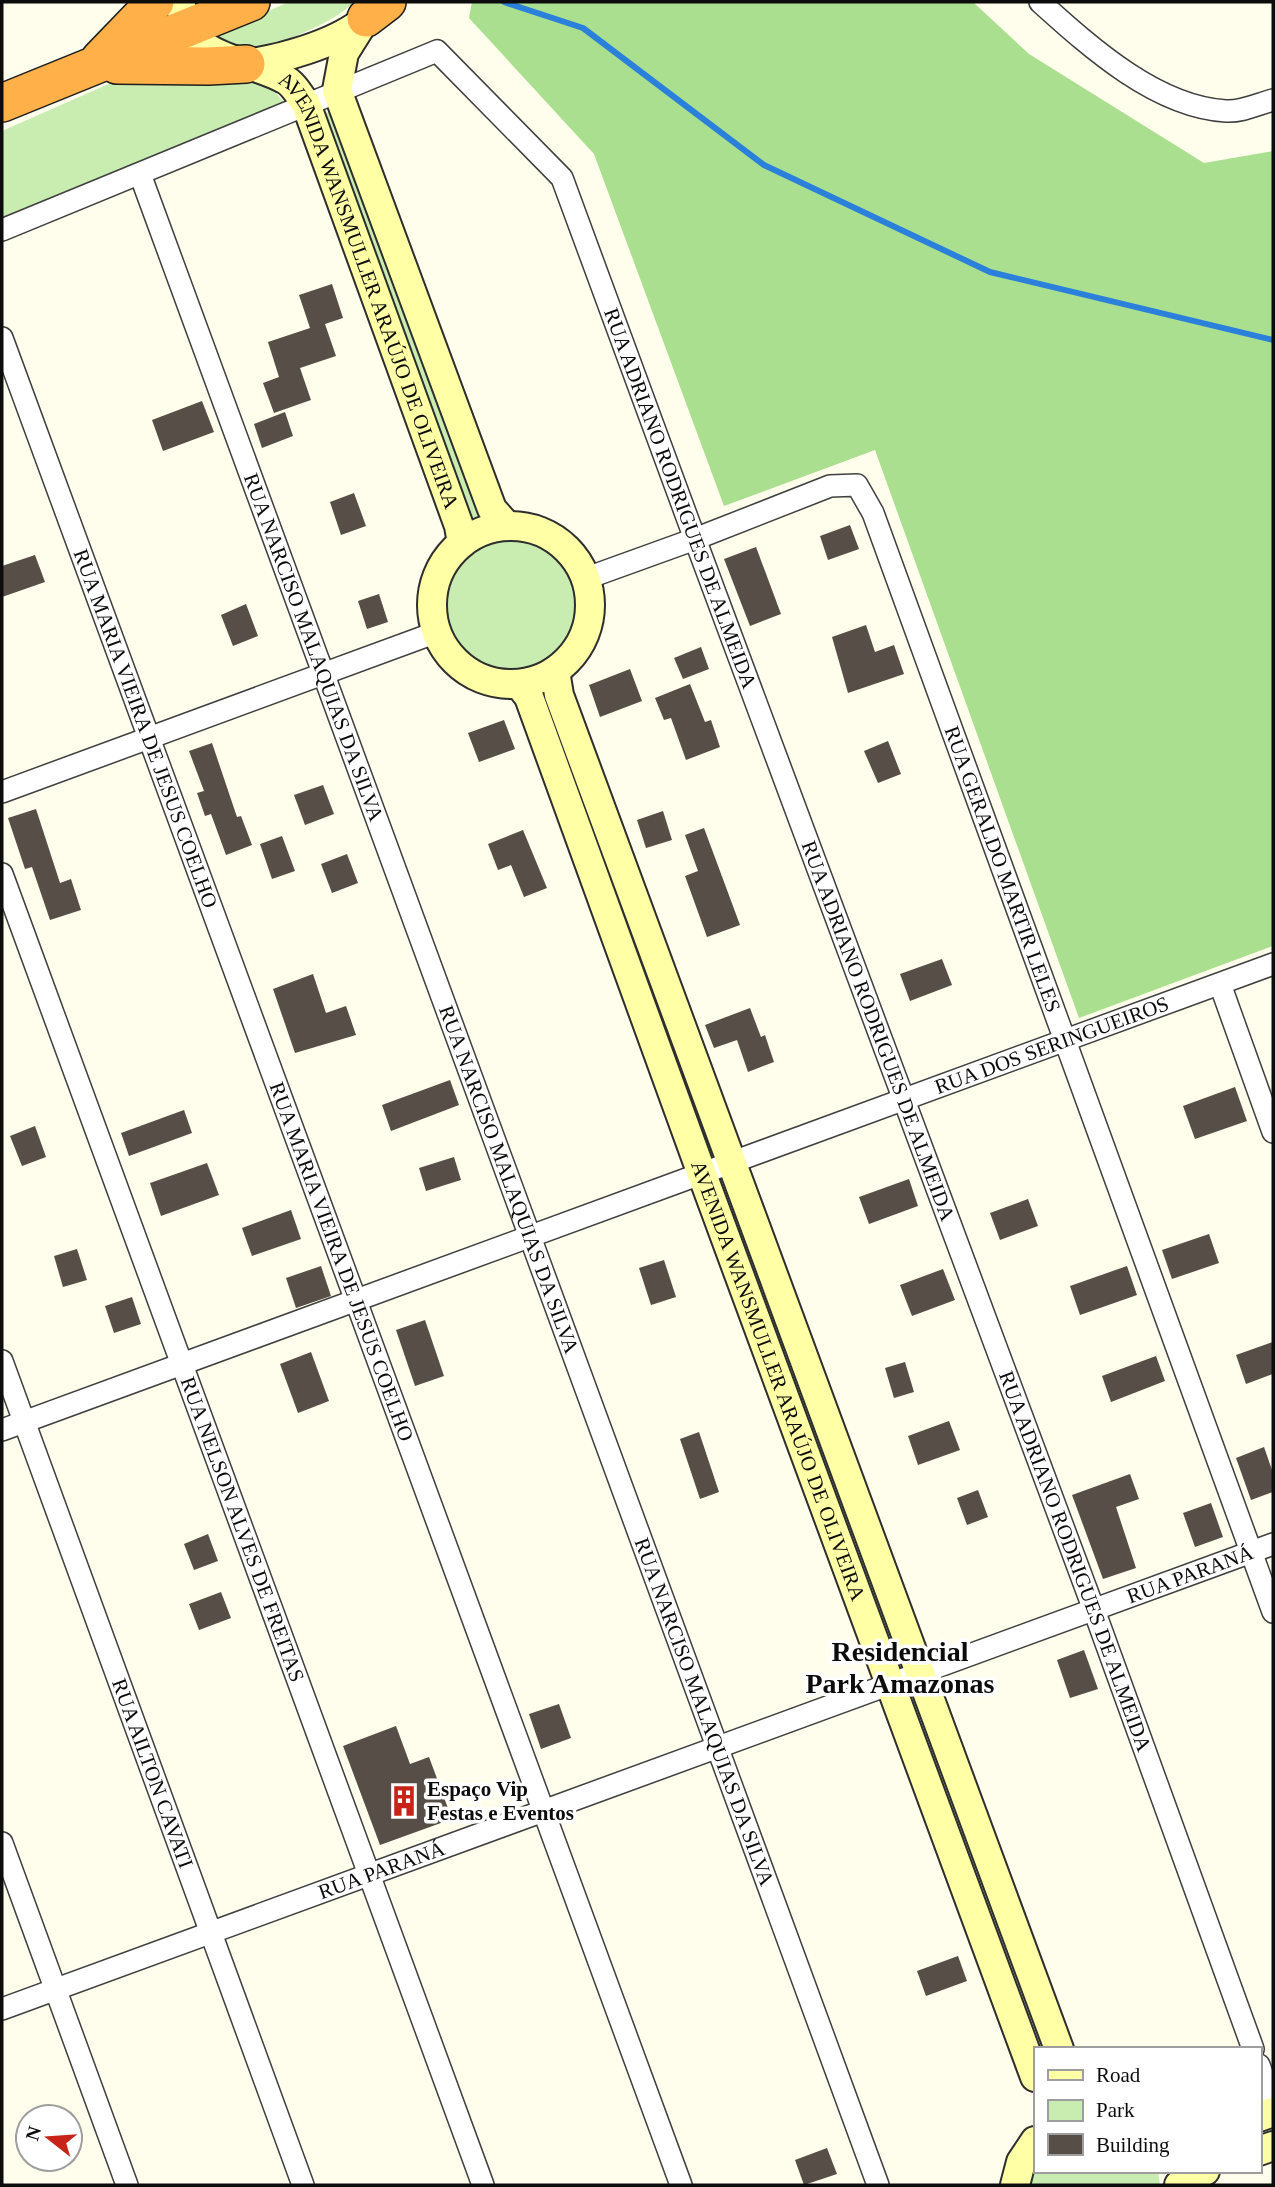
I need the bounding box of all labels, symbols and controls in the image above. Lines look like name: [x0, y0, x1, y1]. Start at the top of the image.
street label: AVENIDA WANSMULLER ARAÚJO DE OLIVEIRA: [274, 66, 464, 513]
street label: RUA ADRIANO RODRIGUES DE ALMEIDA: [599, 305, 762, 693]
street label: RUA NARCISO MALAQUIAS DA SILVA: [239, 470, 389, 825]
street label: RUA MARIA VIEIRA DE JESUS COELHO: [69, 546, 222, 911]
street label: RUA GERALDO MARTIR LELES: [940, 723, 1066, 1015]
street label: RUA ADRIANO RODRIGUES DE ALMEIDA: [796, 837, 960, 1225]
street label: RUA DOS SERINGUEIROS: [931, 991, 1172, 1099]
street label: RUA NARCISO MALAQUIAS DA SILVA: [434, 1002, 584, 1358]
street label: RUA MARIA VIEIRA DE JESUS COELHO: [265, 1079, 418, 1444]
street label: AVENIDA WANSMULLER ARAÚJO DE OLIVEIRA: [686, 1157, 871, 1605]
street label: RUA ADRIANO RODRIGUES DE ALMEIDA: [994, 1368, 1157, 1756]
street label: RUA NELSON ALVES DE FREITAS: [175, 1373, 309, 1685]
street label: RUA NARCISO MALAQUIAS DA SILVA: [630, 1534, 779, 1890]
street label: RUA PARANÁ: [1123, 1540, 1257, 1608]
district label: Residencial Park Amazonas: [806, 1636, 995, 1699]
street label: RUA AILTON CAVATI: [107, 1675, 198, 1871]
place label: Espaço Vip Festas e Eventos: [427, 1777, 574, 1825]
building icon: Espaço Vip Festas e Eventos: [387, 1784, 421, 1818]
street label: RUA PARANÁ: [315, 1836, 449, 1904]
legend: [1034, 2047, 1261, 2173]
text: Road: [1096, 2063, 1141, 2087]
text: Park: [1096, 2098, 1135, 2122]
north arrow: [14, 2103, 84, 2173]
text: N: [21, 2123, 45, 2143]
text: Building: [1096, 2133, 1170, 2157]

